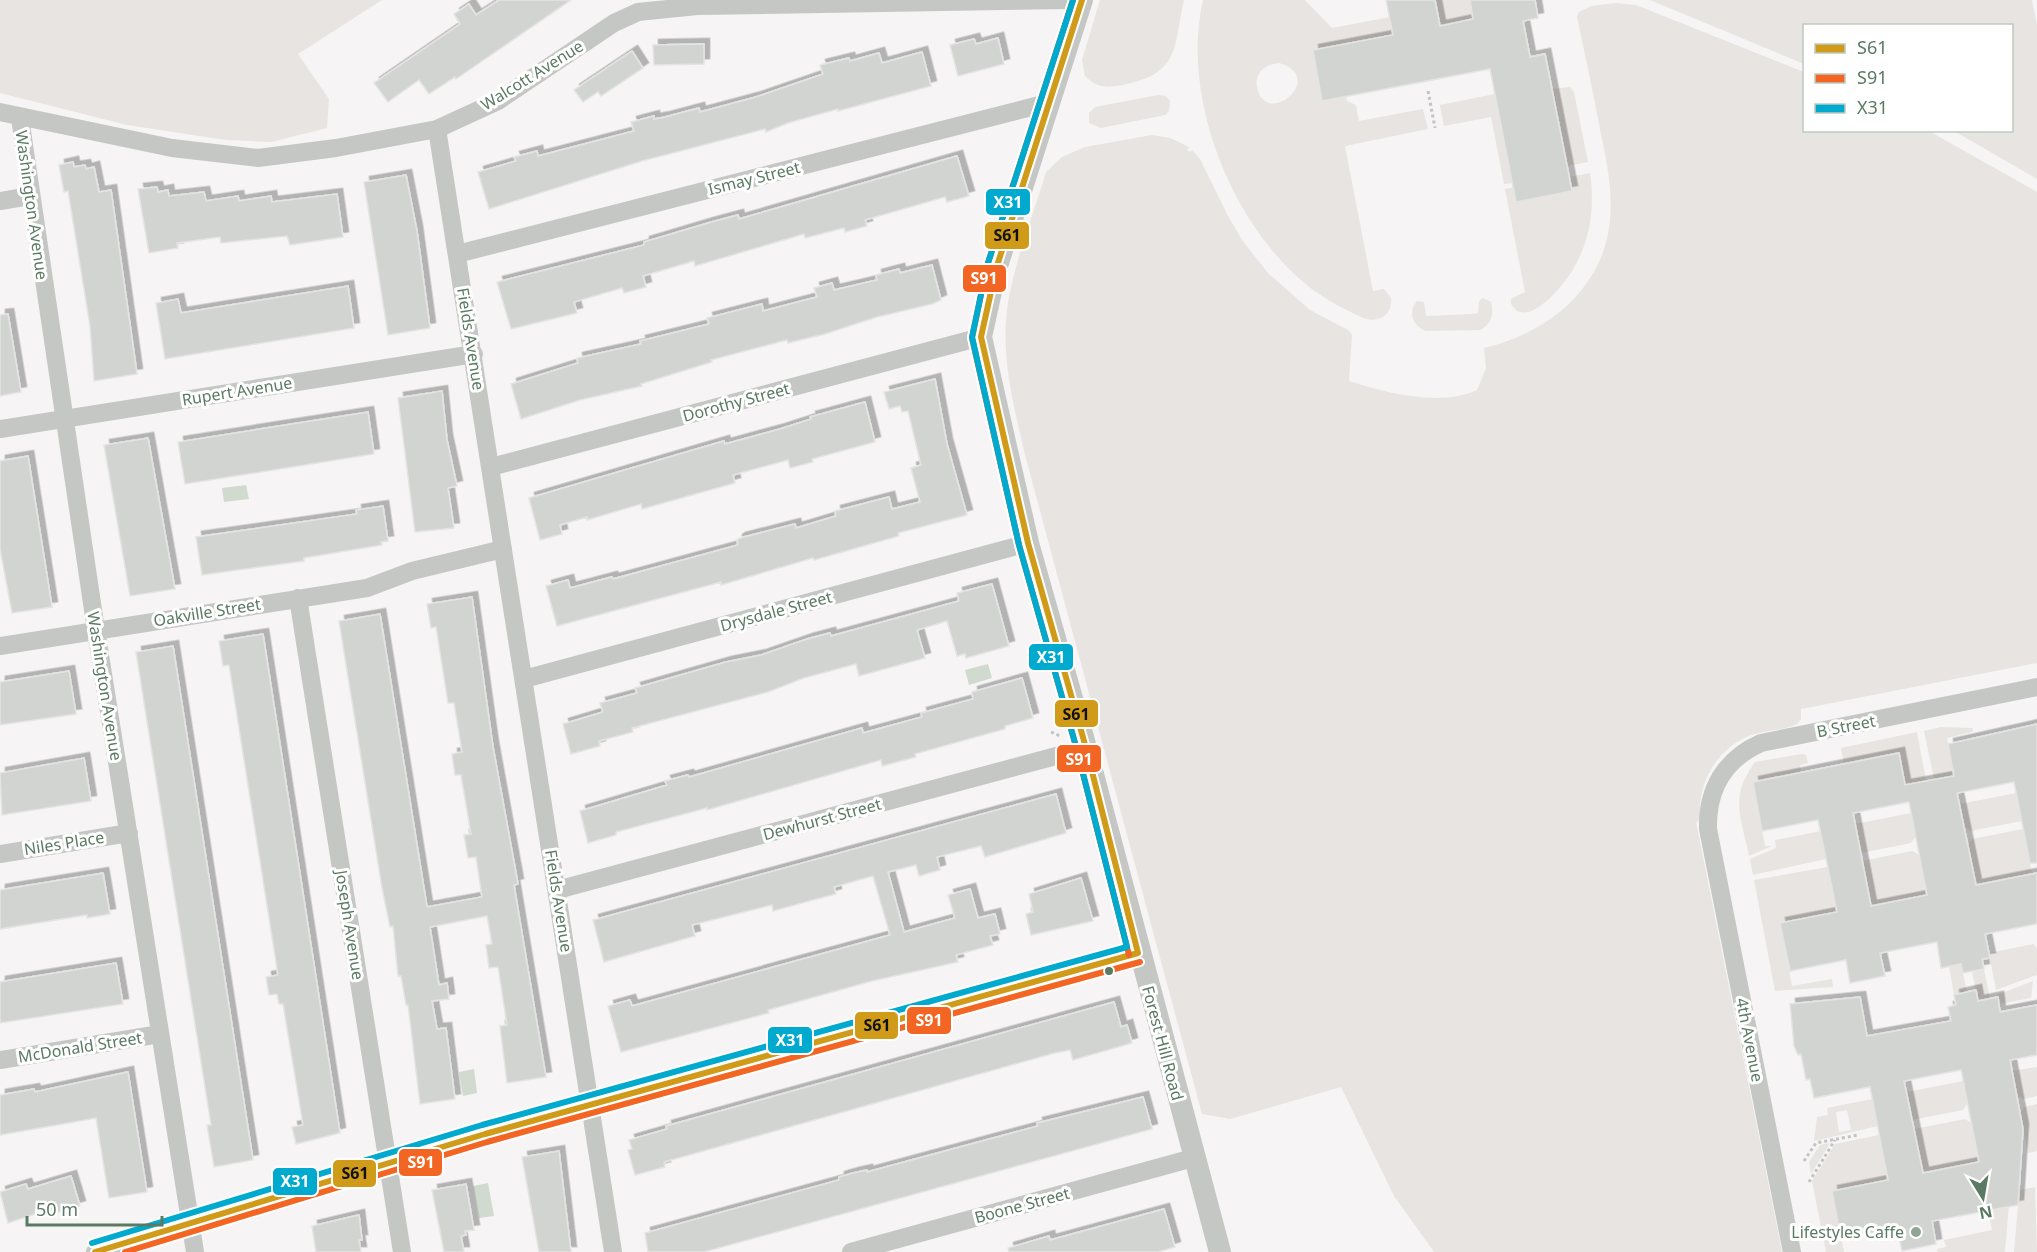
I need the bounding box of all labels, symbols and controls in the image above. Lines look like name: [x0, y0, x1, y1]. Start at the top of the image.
legend: [1803, 24, 2013, 132]
street label: Walcott Avenue: [477, 35, 587, 115]
text: S61: [1857, 35, 1887, 59]
text: S91: [1857, 65, 1887, 89]
text: X31: [1857, 95, 1888, 119]
street label: Washington Avenue: [11, 129, 53, 281]
street label: Ismay Street: [706, 156, 802, 200]
line badge: X31: [985, 188, 1031, 216]
text: X31: [993, 191, 1023, 213]
line badge: S61: [984, 221, 1030, 250]
text: S61: [993, 224, 1021, 246]
line badge: S91: [962, 264, 1007, 293]
text: S91: [970, 267, 998, 289]
street label: Fields Avenue: [452, 286, 490, 392]
street label: Rupert Avenue: [180, 371, 294, 411]
street label: Dorothy Street: [680, 377, 792, 427]
street label: Drysdale Street: [718, 585, 835, 636]
street label: Oakville Street: [152, 593, 262, 631]
street label: Washington Avenue: [82, 610, 128, 762]
line badge: X31: [1028, 643, 1074, 671]
text: X31: [1036, 646, 1066, 668]
line badge: S61: [1054, 699, 1099, 728]
text: S61: [1062, 703, 1090, 725]
street label: B Street: [1815, 710, 1877, 742]
line badge: S91: [1056, 744, 1102, 773]
text: S91: [1065, 748, 1093, 770]
street label: Dewhurst Street: [760, 793, 884, 845]
street label: Niles Place: [22, 826, 106, 860]
street label: Fields Avenue: [540, 848, 578, 954]
street label: Joseph Avenue: [330, 867, 370, 981]
unlabelled marker: [1103, 965, 1115, 977]
street label: Forest Hill Road: [1137, 983, 1189, 1103]
street label: 4th Avenue: [1731, 996, 1769, 1084]
line badge: S91: [906, 1006, 952, 1035]
text: S91: [915, 1009, 943, 1031]
line badge: S61: [854, 1011, 899, 1040]
text: S61: [863, 1014, 891, 1036]
street label: McDonald Street: [16, 1026, 144, 1068]
line badge: X31: [767, 1026, 813, 1054]
text: X31: [775, 1029, 805, 1051]
line badge: S91: [398, 1148, 443, 1177]
text: S91: [407, 1151, 435, 1173]
line badge: S61: [332, 1159, 377, 1188]
text: S61: [341, 1162, 369, 1184]
line badge: X31: [272, 1167, 318, 1196]
north arrow: [1953, 1168, 2013, 1228]
text: X31: [280, 1170, 310, 1192]
street label: Boone Street: [972, 1182, 1072, 1228]
scale bar: [27, 1189, 162, 1227]
text: 50 m: [36, 1197, 78, 1221]
text: N: [1977, 1201, 1994, 1225]
place label: Lifestyles Caffe: [1791, 1221, 1904, 1243]
marker: Lifestyles Caffe: [1909, 1225, 1923, 1239]

